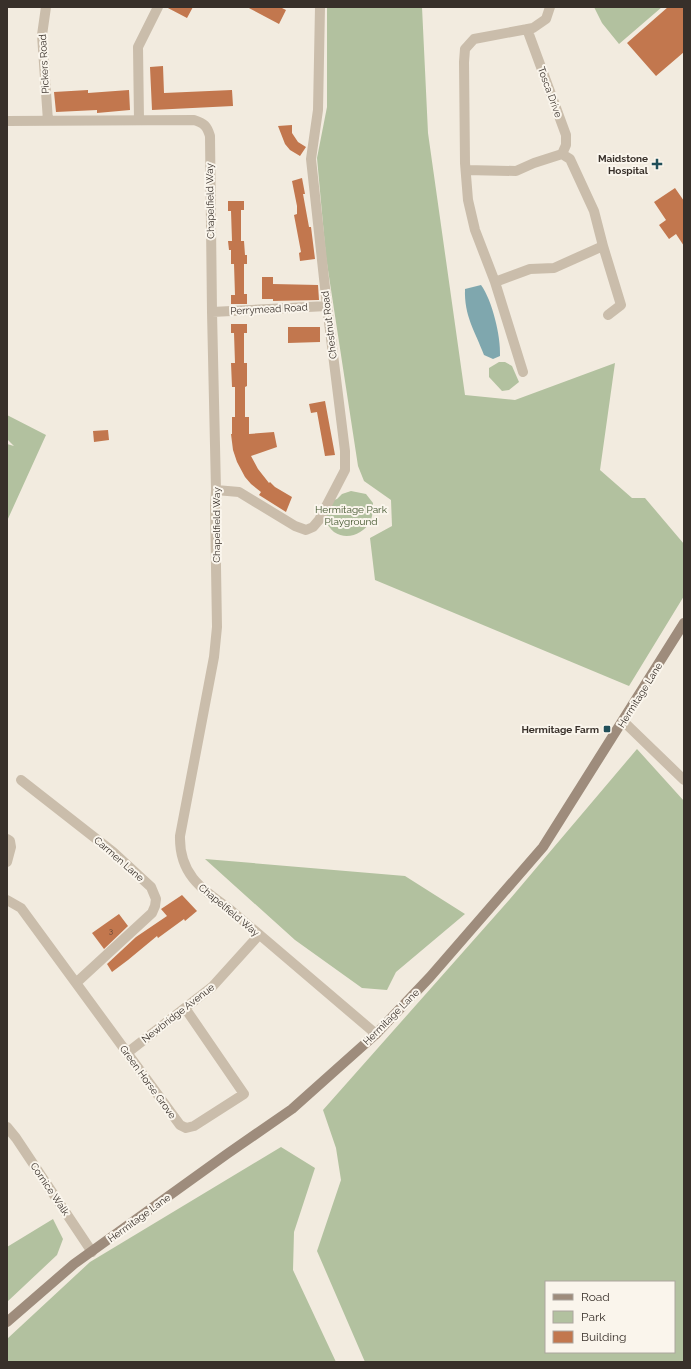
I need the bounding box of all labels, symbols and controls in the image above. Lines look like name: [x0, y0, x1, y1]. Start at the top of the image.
street label: Pickers Road: [37, 34, 51, 94]
street label: Tosca Drive: [536, 65, 564, 119]
place label: Maidstone Hospital: [598, 153, 649, 176]
marker: Maidstone Hospital: [651, 158, 663, 170]
street label: Chapelfield Way: [204, 163, 216, 239]
street label: Chestnut Road: [319, 290, 339, 360]
street label: Perrymead Road: [230, 301, 308, 317]
street label: Chapelfield Way: [211, 487, 222, 563]
park label: Hermitage Park Playground: [315, 504, 388, 527]
street label: Hermitage Lane: [616, 660, 664, 729]
place label: Hermitage Farm: [521, 724, 599, 735]
marker: Hermitage Farm: [602, 724, 612, 734]
street label: Carmen Lane: [92, 834, 146, 884]
street label: Chapelfield Way: [197, 881, 262, 939]
house number: 3: [109, 926, 113, 936]
street label: Newbridge Avenue: [140, 981, 217, 1045]
street label: Hermitage Lane: [361, 987, 421, 1047]
street label: Green Horse Grove: [118, 1043, 178, 1121]
street label: Cornice Walk: [28, 1161, 72, 1218]
street label: Hermitage Lane: [106, 1192, 172, 1244]
legend: [545, 1281, 675, 1353]
text: Road: [581, 1290, 610, 1304]
text: Park: [581, 1310, 606, 1324]
text: Building: [581, 1330, 627, 1344]

